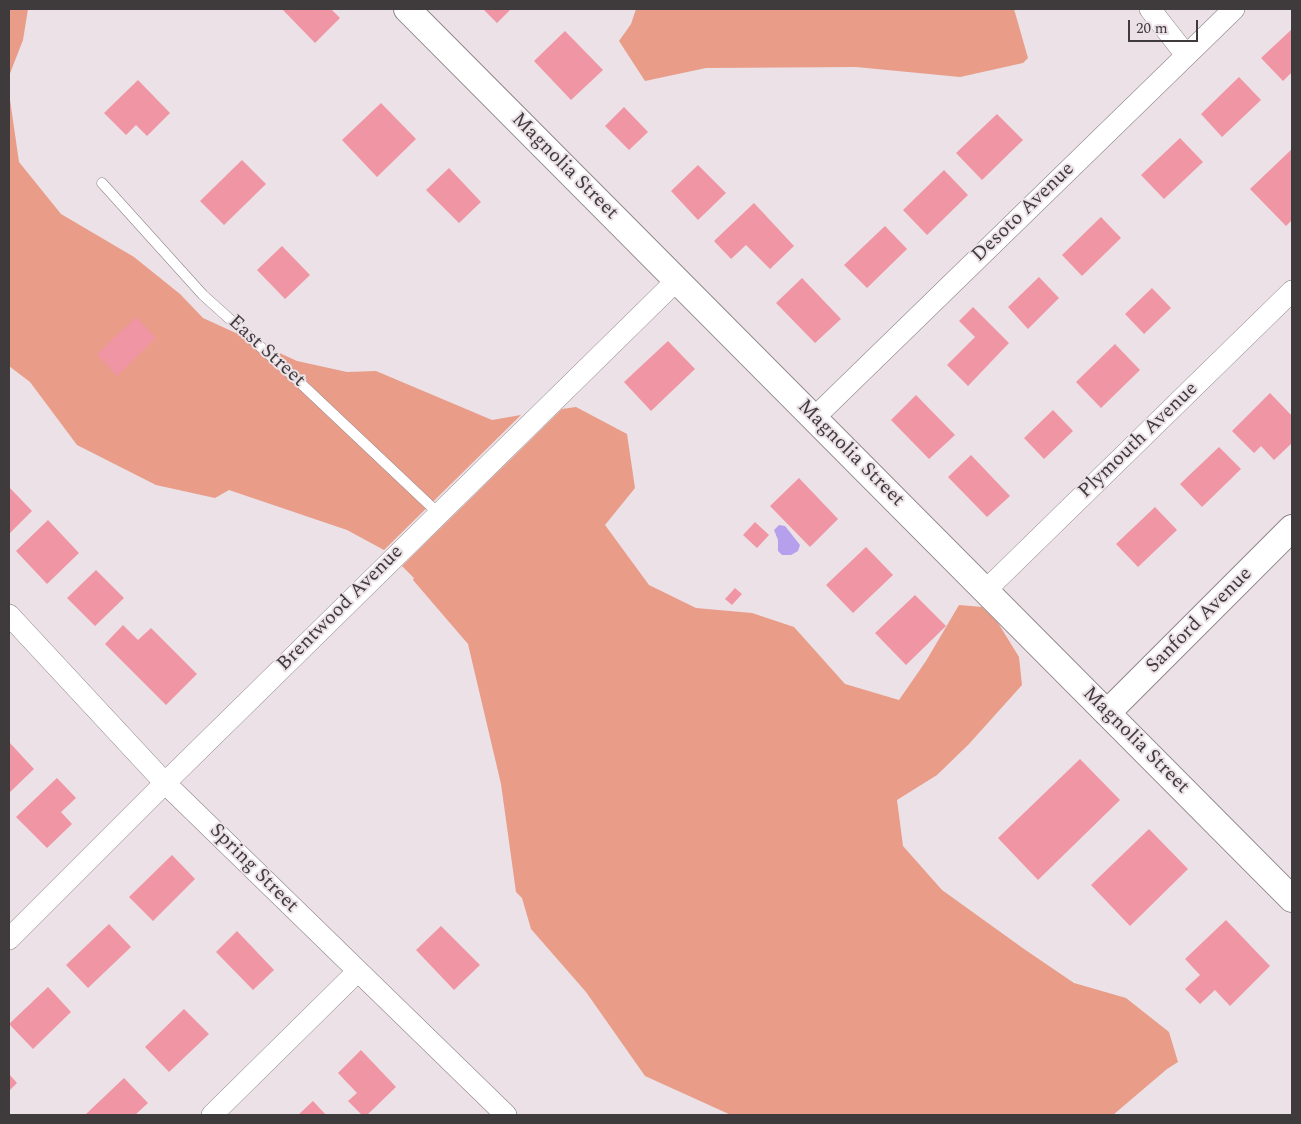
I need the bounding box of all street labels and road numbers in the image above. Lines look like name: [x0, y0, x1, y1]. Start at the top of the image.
street label: Magnolia Street: [506, 109, 622, 225]
street label: Desoto Avenue: [968, 158, 1080, 268]
street label: East Street: [222, 311, 310, 393]
street label: Plymouth Avenue: [1074, 378, 1204, 504]
street label: Magnolia Street: [792, 396, 908, 512]
street label: Brentwood Avenue: [273, 541, 409, 677]
street label: Sanford Avenue: [1142, 563, 1258, 679]
street label: Magnolia Street: [1077, 683, 1193, 799]
street label: Spring Street: [203, 819, 303, 919]

